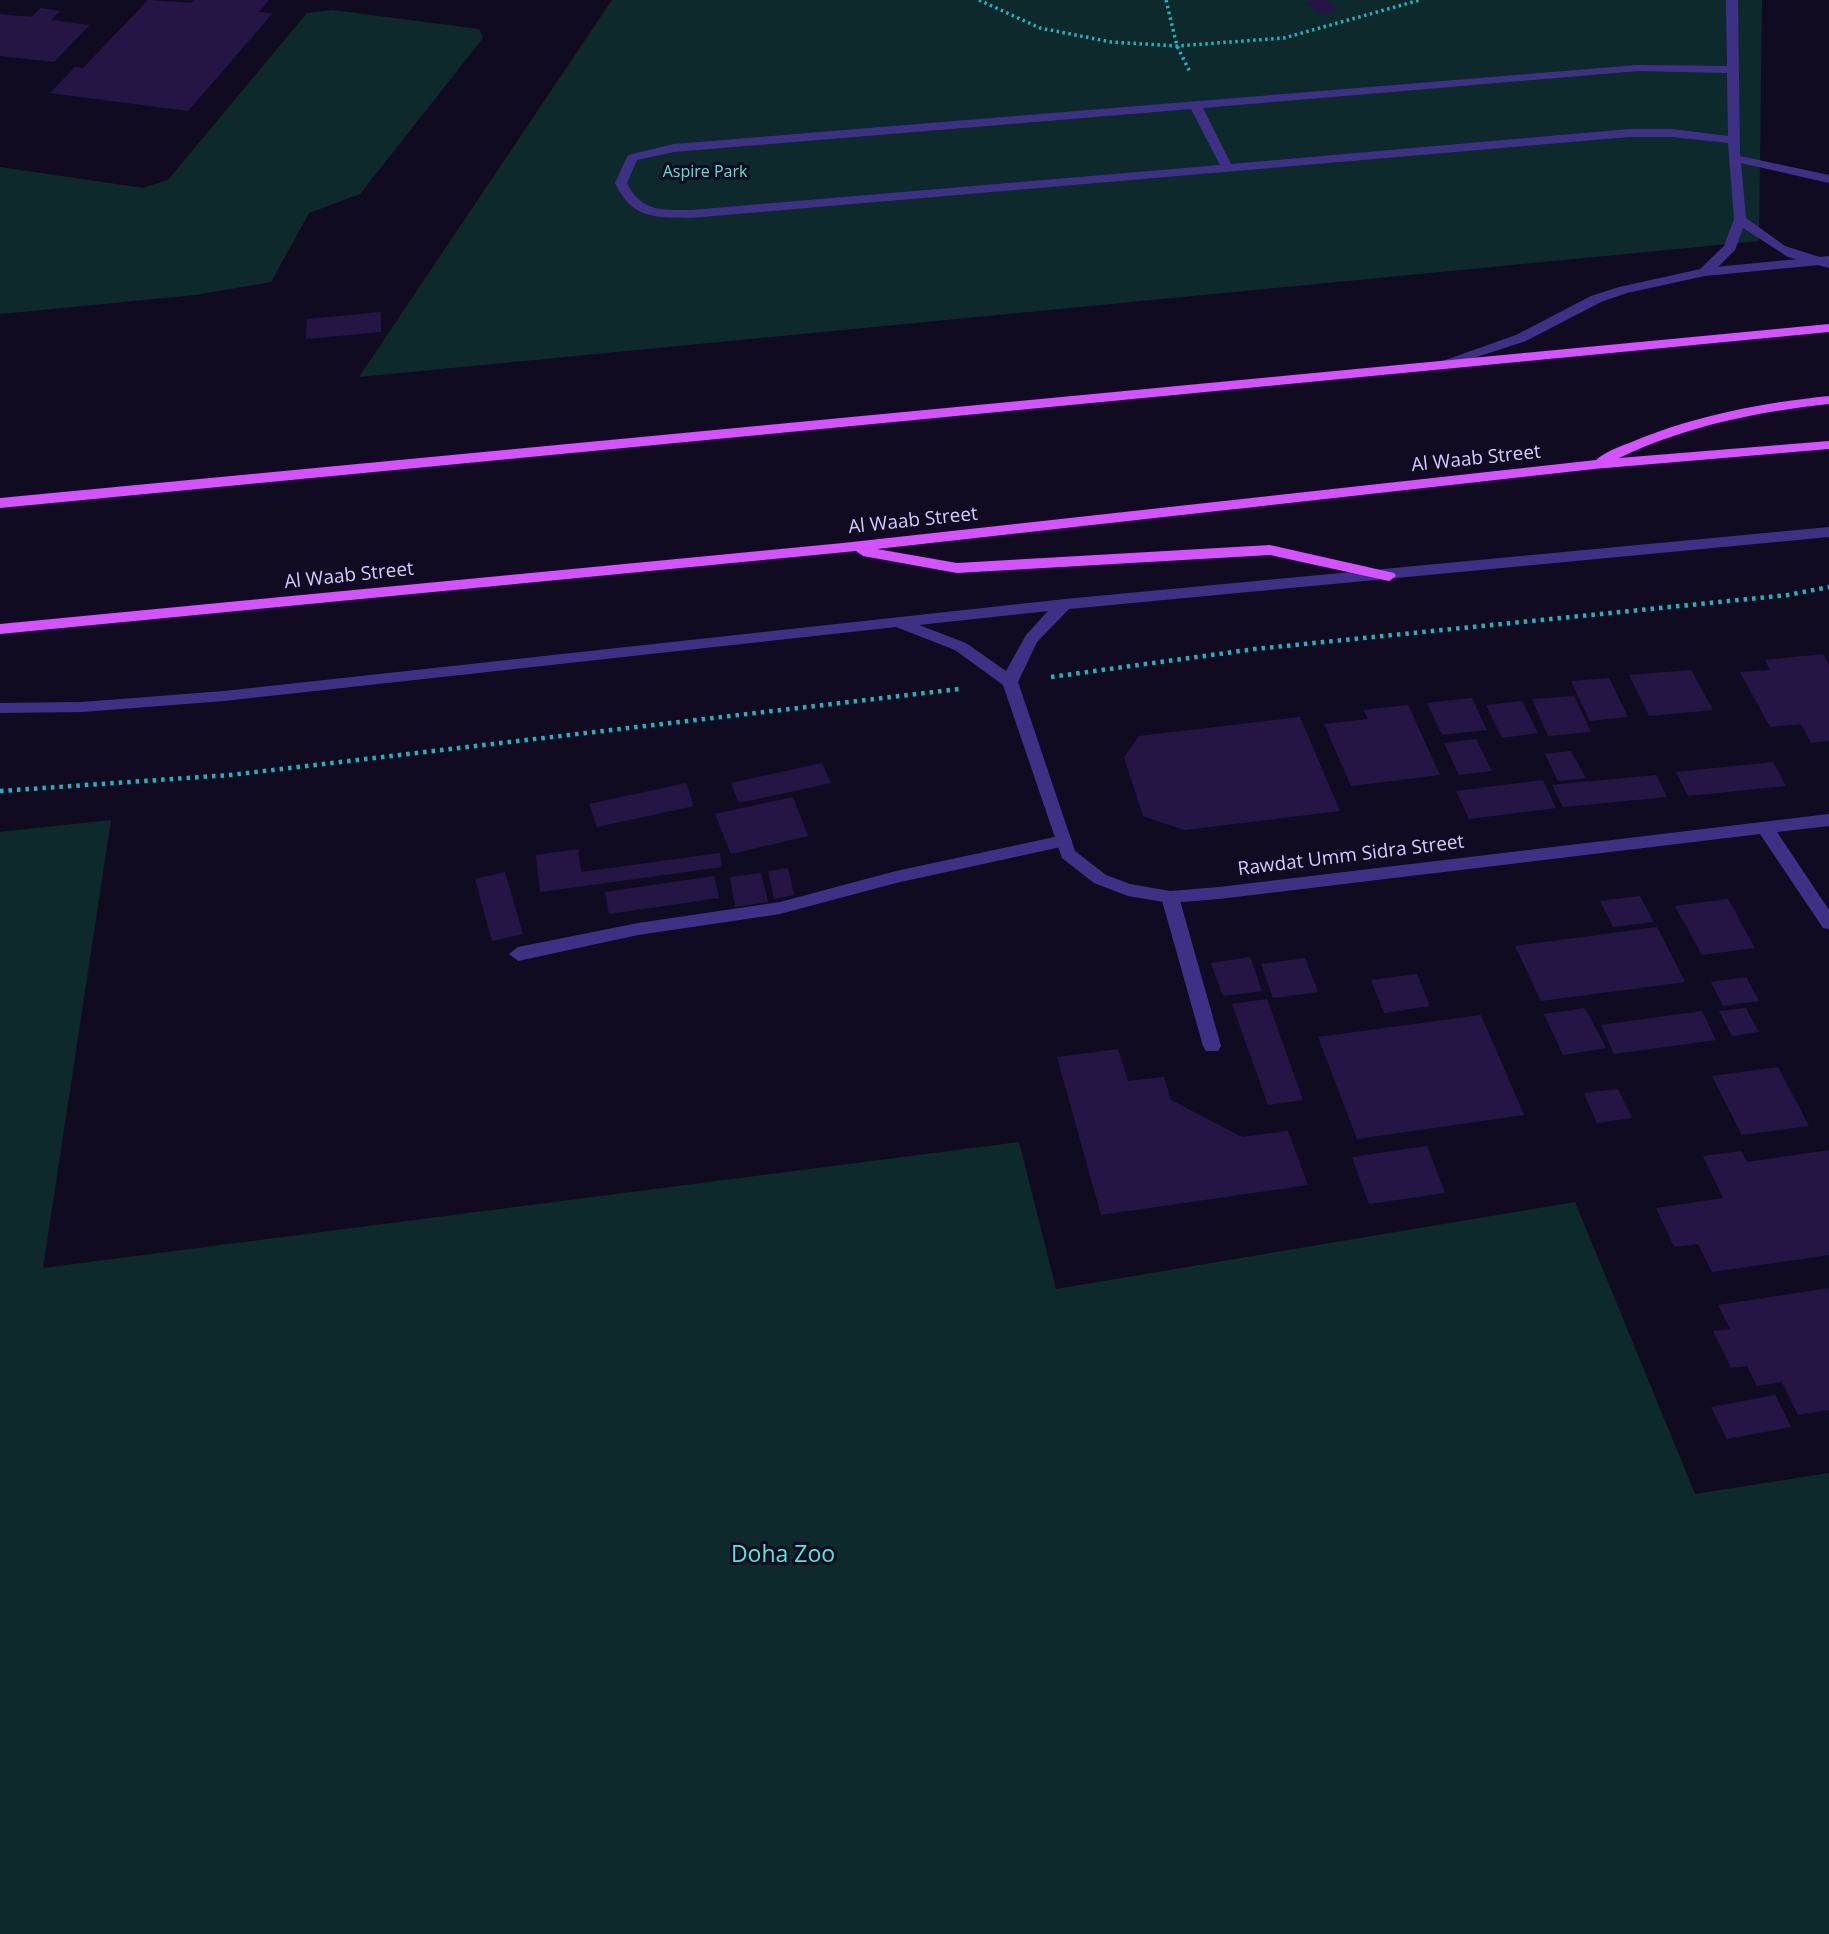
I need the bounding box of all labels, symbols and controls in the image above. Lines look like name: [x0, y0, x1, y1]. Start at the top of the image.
park label: Aspire Park: [663, 162, 747, 182]
street label: Al Waab Street: [1410, 441, 1542, 477]
street label: Al Waab Street: [847, 503, 979, 539]
street label: Al Waab Street: [283, 558, 415, 594]
street label: Rawdat Umm Sidra Street: [1236, 831, 1466, 881]
park label: Doha Zoo: [731, 1541, 835, 1569]

